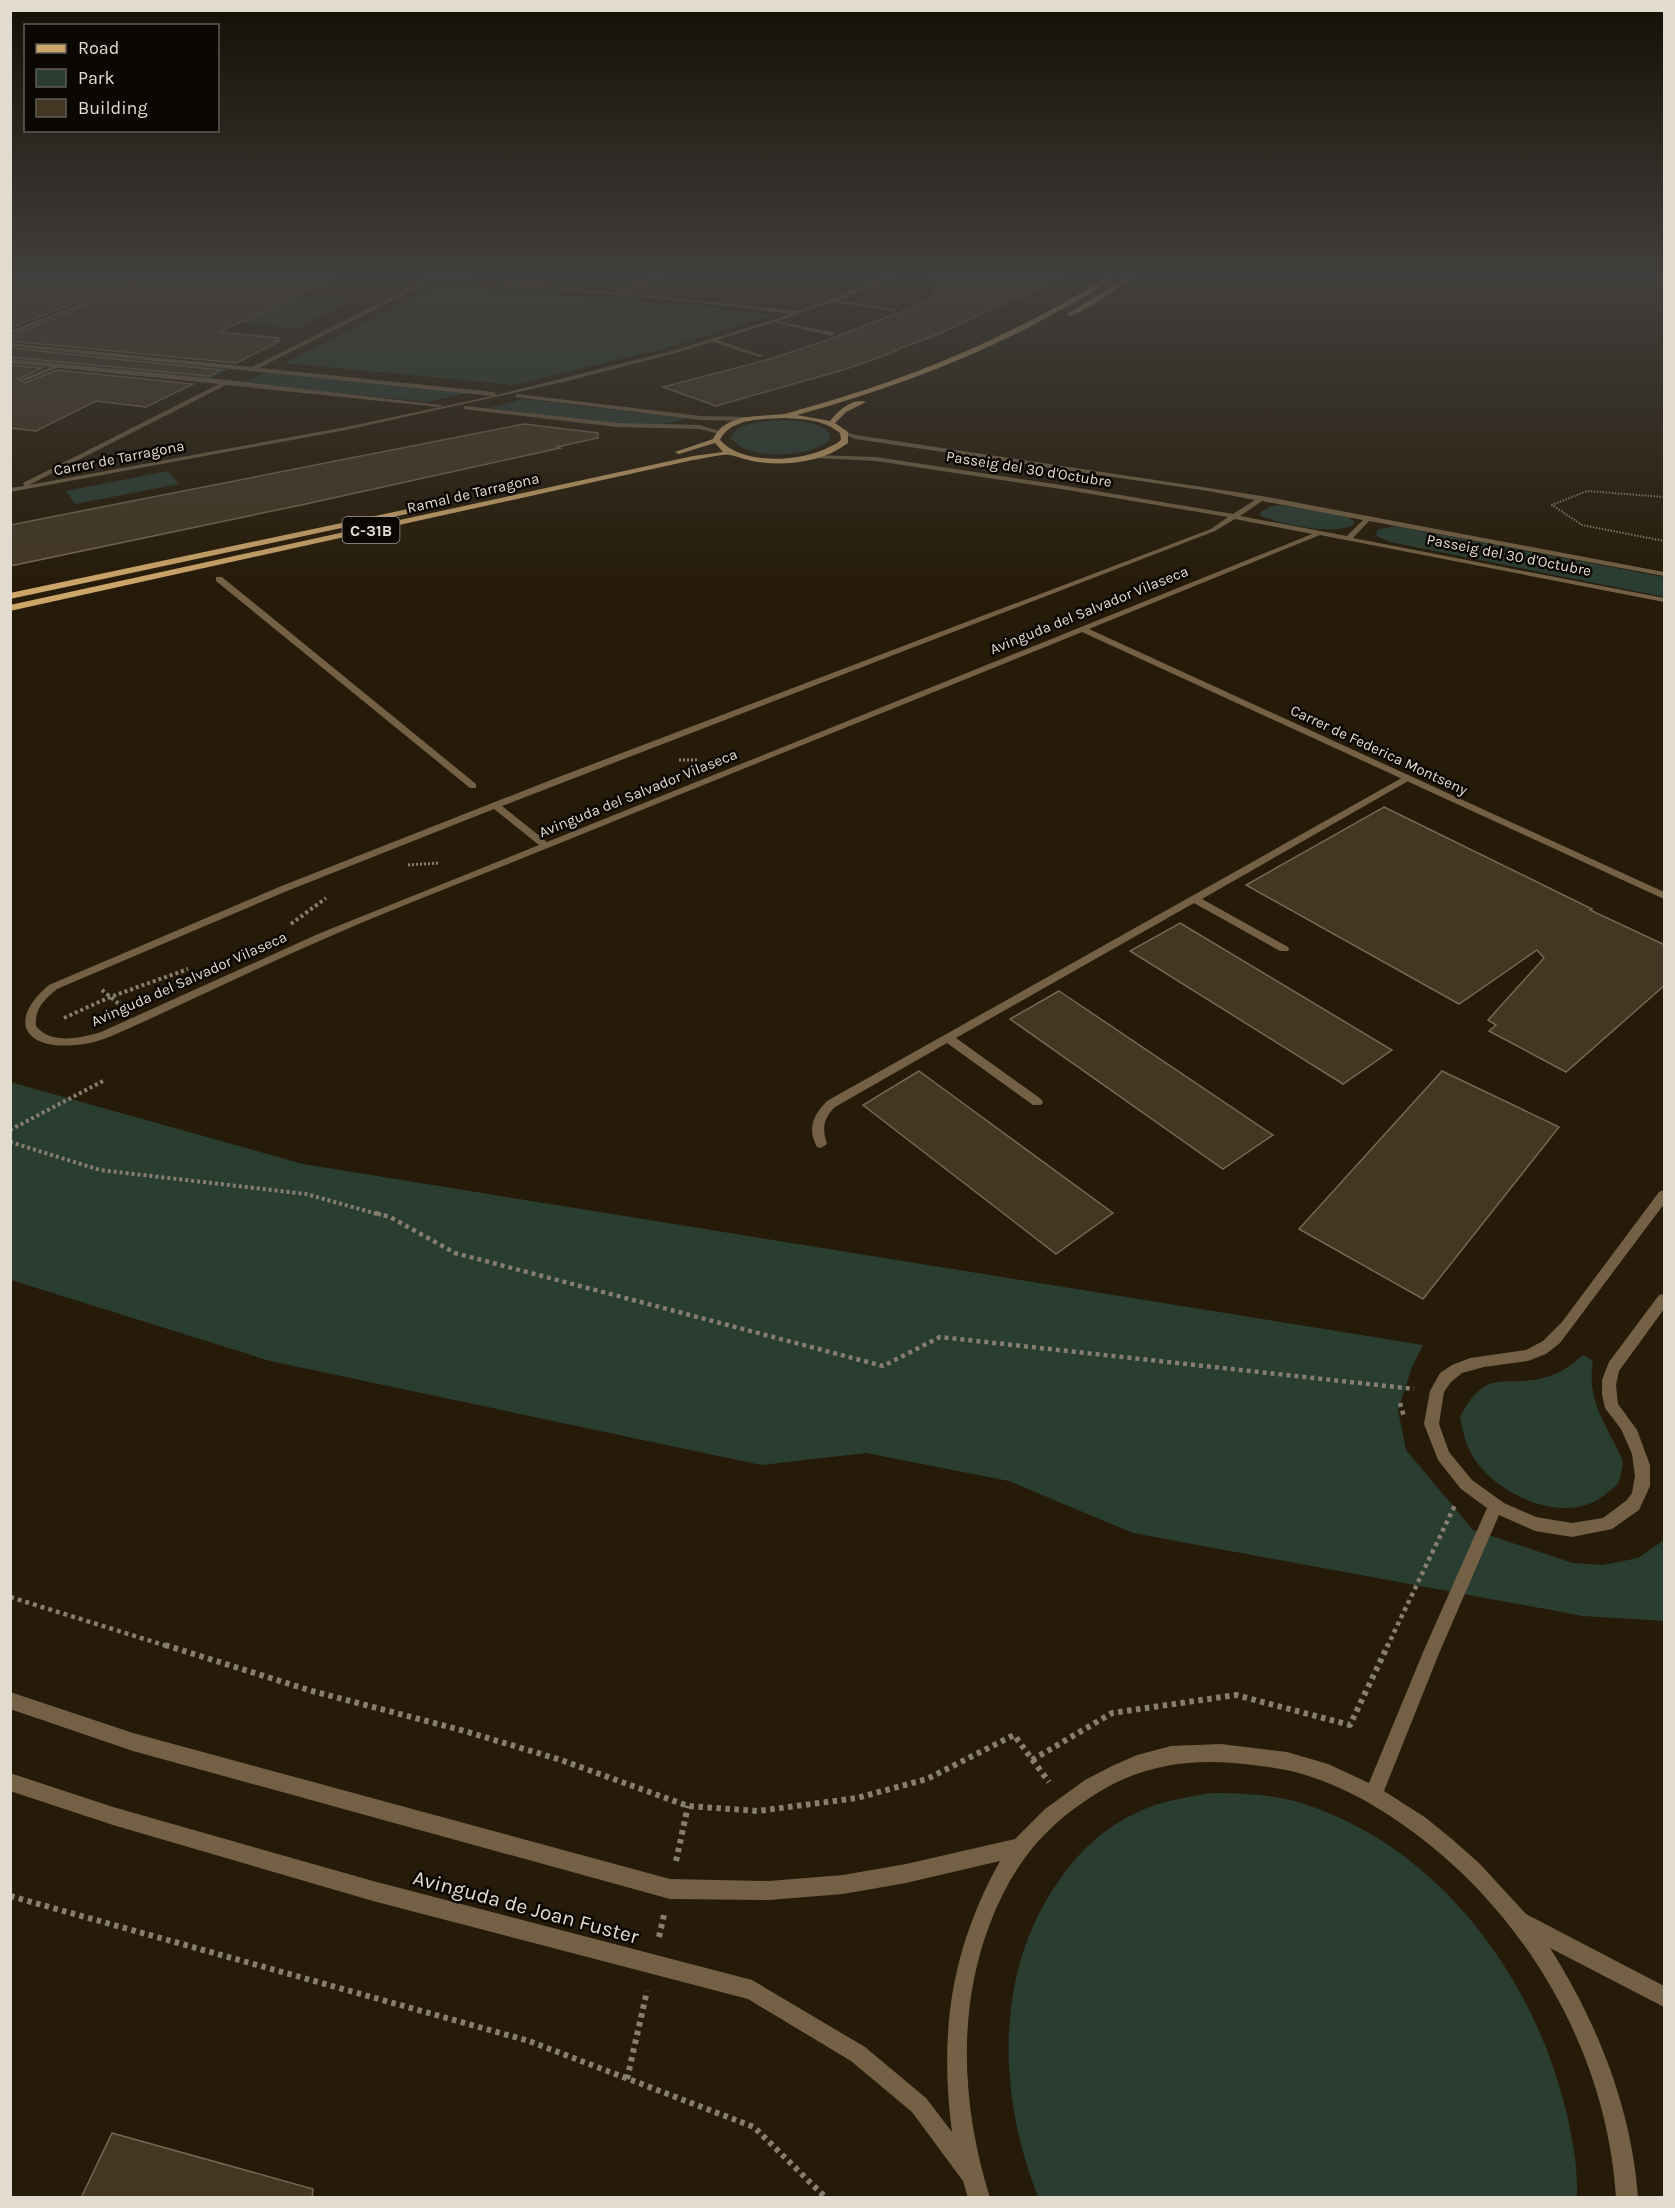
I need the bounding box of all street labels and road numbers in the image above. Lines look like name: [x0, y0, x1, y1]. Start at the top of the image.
street label: Carrer de Tarragona: [52, 437, 186, 479]
street label: Passeig del 30 d'Octubre: [945, 447, 1113, 491]
street label: Ramal de Tarragona: [405, 469, 541, 517]
road number: C-31B: [342, 517, 400, 543]
street label: Passeig del 30 d'Octubre: [1425, 530, 1593, 580]
street label: Avinguda del Salvador Vilaseca: [987, 562, 1191, 658]
street label: Carrer de Federica Montseny: [1287, 701, 1471, 799]
street label: Avinguda del Salvador Vilaseca: [536, 745, 740, 841]
street label: Avinguda del Salvador Vilaseca: [88, 928, 290, 1030]
street label: Avinguda de Joan Fuster: [411, 1865, 642, 1949]

